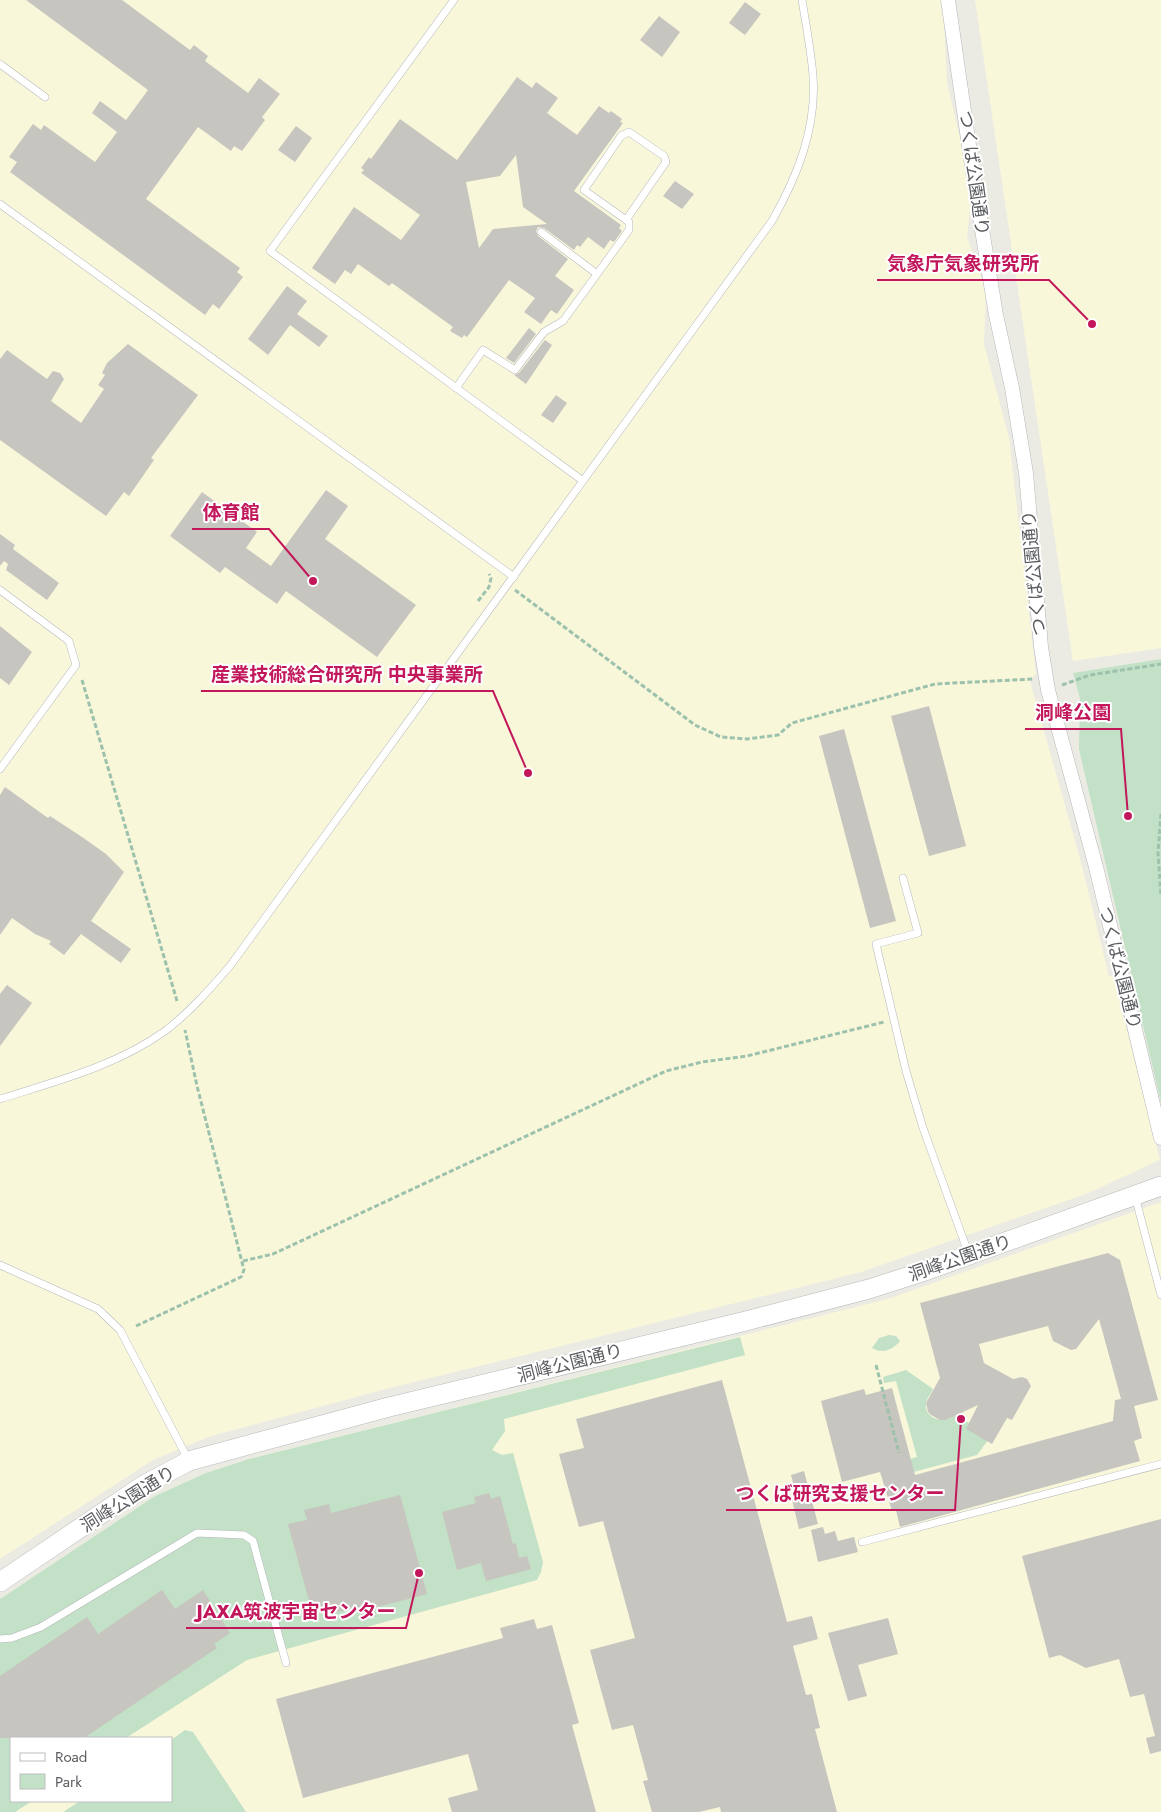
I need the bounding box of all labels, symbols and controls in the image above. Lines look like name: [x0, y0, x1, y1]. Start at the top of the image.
street label: つくば公園通り: [952, 109, 996, 237]
callout: 気象庁気象研究所: [877, 246, 1049, 280]
text: 気象庁気象研究所: [887, 250, 1039, 277]
callout: 体育館: [192, 495, 269, 529]
text: 体育館: [202, 499, 260, 526]
street label: つくば公園通り: [1016, 509, 1052, 637]
callout: 産業技術総合研究所 中央事業所: [201, 657, 493, 691]
text: 産業技術総合研究所 中央事業所: [211, 661, 483, 688]
callout: 洞峰公園: [1025, 695, 1121, 729]
text: 洞峰公園: [1035, 699, 1111, 726]
street label: つくば公園通り: [1092, 904, 1148, 1032]
street label: 洞峰公園通り: [905, 1228, 1015, 1288]
street label: 洞峰公園通り: [514, 1337, 626, 1389]
street label: 洞峰公園通り: [75, 1459, 181, 1539]
callout: つくば研究支援センター: [726, 1476, 955, 1510]
text: つくば研究支援センター: [735, 1480, 945, 1507]
callout: JAXA筑波宇宙センター: [186, 1594, 406, 1628]
text: JAXA筑波宇宙センター: [192, 1598, 396, 1625]
legend: [10, 1737, 172, 1802]
text: Road: [55, 1746, 87, 1768]
text: Park: [55, 1771, 82, 1793]

